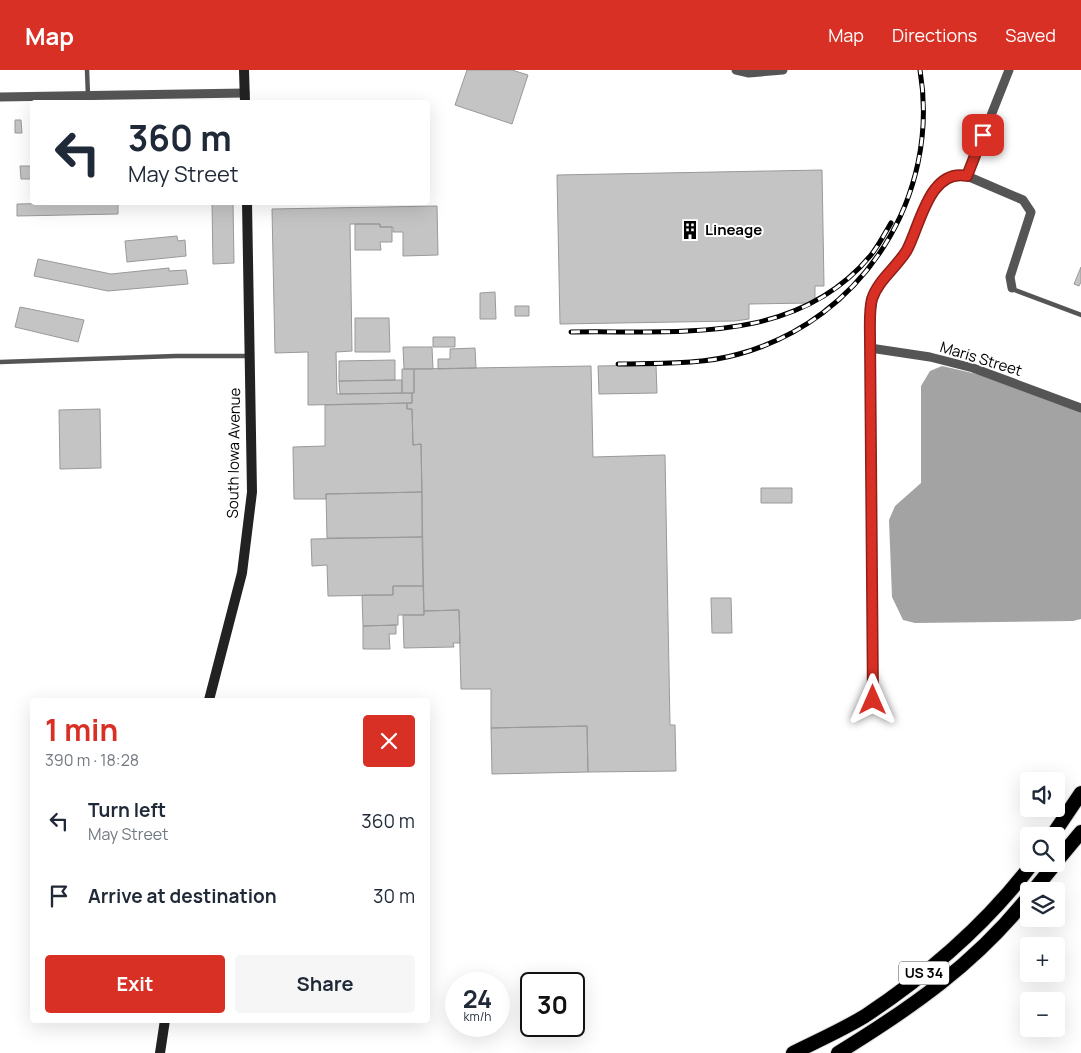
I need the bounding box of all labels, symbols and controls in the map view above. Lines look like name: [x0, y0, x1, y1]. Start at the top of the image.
text: Map: [25, 19, 74, 52]
text: Map: [828, 23, 864, 47]
text: Directions: [892, 23, 977, 47]
text: Saved: [1005, 23, 1056, 47]
text: 360 m: [128, 114, 232, 162]
pin: [962, 114, 1004, 156]
icon: left: [45, 120, 110, 185]
icon: arrive: [969, 121, 997, 149]
text: May Street: [128, 159, 239, 189]
building icon: Lineage: [679, 219, 701, 241]
place label: Lineage: [705, 219, 762, 240]
street label: Maris Street: [938, 336, 1025, 381]
street label: South Iowa Avenue: [222, 387, 245, 519]
position arrow: [846, 673, 898, 725]
text: 1 min: [45, 709, 118, 750]
button: close: [363, 715, 415, 767]
text: 390 m · 18:28: [45, 749, 139, 771]
map controls: [1020, 772, 1065, 1037]
button: sound: [1020, 772, 1065, 817]
text: Turn left: [88, 797, 166, 823]
icon: left: [45, 807, 73, 835]
text: 360 m: [361, 808, 415, 834]
text: May Street: [88, 823, 169, 845]
button: search: [1020, 827, 1065, 872]
icon: arrive: [45, 882, 73, 910]
button: layers: [1020, 882, 1065, 927]
text: Arrive at destination: [88, 883, 277, 909]
text: 30 m: [373, 883, 415, 909]
button: +: [1020, 937, 1065, 982]
button: Exit: [45, 955, 225, 1013]
button: Share: [235, 955, 415, 1013]
road number: US 34: [899, 961, 949, 984]
speed limit sign: 30: [520, 972, 585, 1037]
text: 24: [463, 981, 492, 1016]
button: −: [1020, 992, 1065, 1037]
text: km/h: [464, 1008, 491, 1025]

